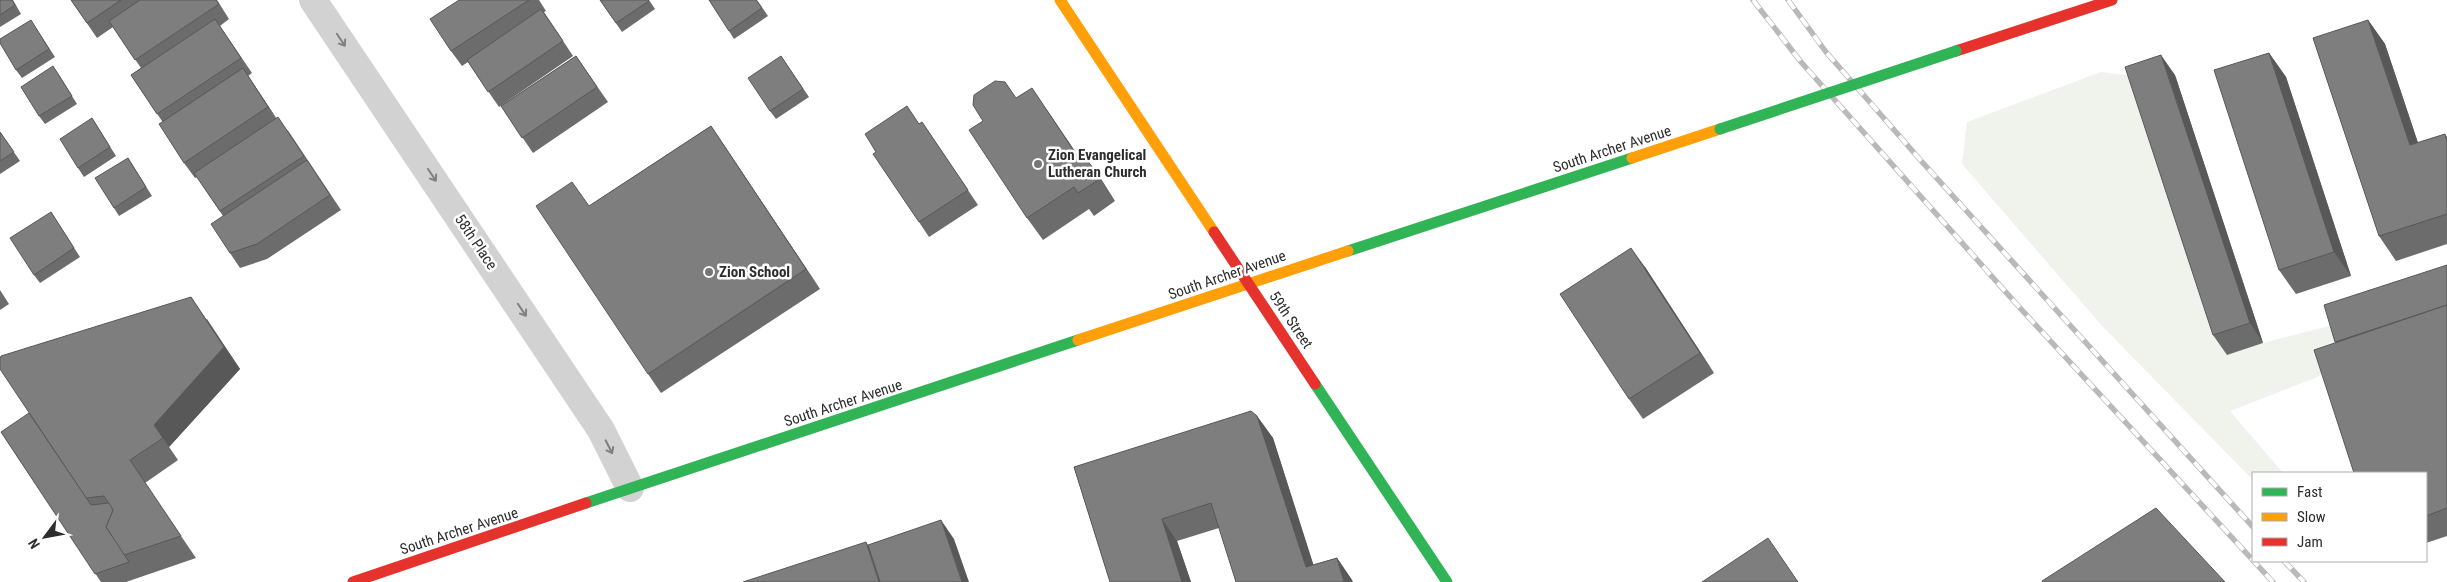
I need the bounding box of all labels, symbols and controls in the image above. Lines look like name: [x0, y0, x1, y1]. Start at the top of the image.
one-way arrow: [336, 33, 346, 47]
street label: South Archer Avenue: [1551, 121, 1673, 177]
place label: Zion Evangelical Lutheran Church: [1048, 146, 1147, 181]
marker: Zion Evangelical Lutheran Church: [1032, 158, 1044, 170]
one-way arrow: [426, 168, 437, 182]
street label: 58th Place: [451, 211, 501, 273]
street label: South Archer Avenue: [1166, 246, 1288, 304]
place label: Zion School: [719, 263, 790, 281]
marker: Zion School: [703, 266, 715, 278]
street label: 59th Street: [1265, 288, 1317, 352]
one-way arrow: [517, 303, 527, 317]
street label: South Archer Avenue: [782, 375, 904, 431]
one-way arrow: [605, 439, 614, 454]
legend: [2252, 472, 2427, 562]
text: Fast: [2297, 483, 2322, 501]
street label: South Archer Avenue: [398, 503, 520, 559]
text: Slow: [2297, 508, 2326, 526]
north arrow: [20, 512, 70, 562]
text: Jam: [2297, 533, 2323, 551]
text: N: [25, 536, 43, 552]

